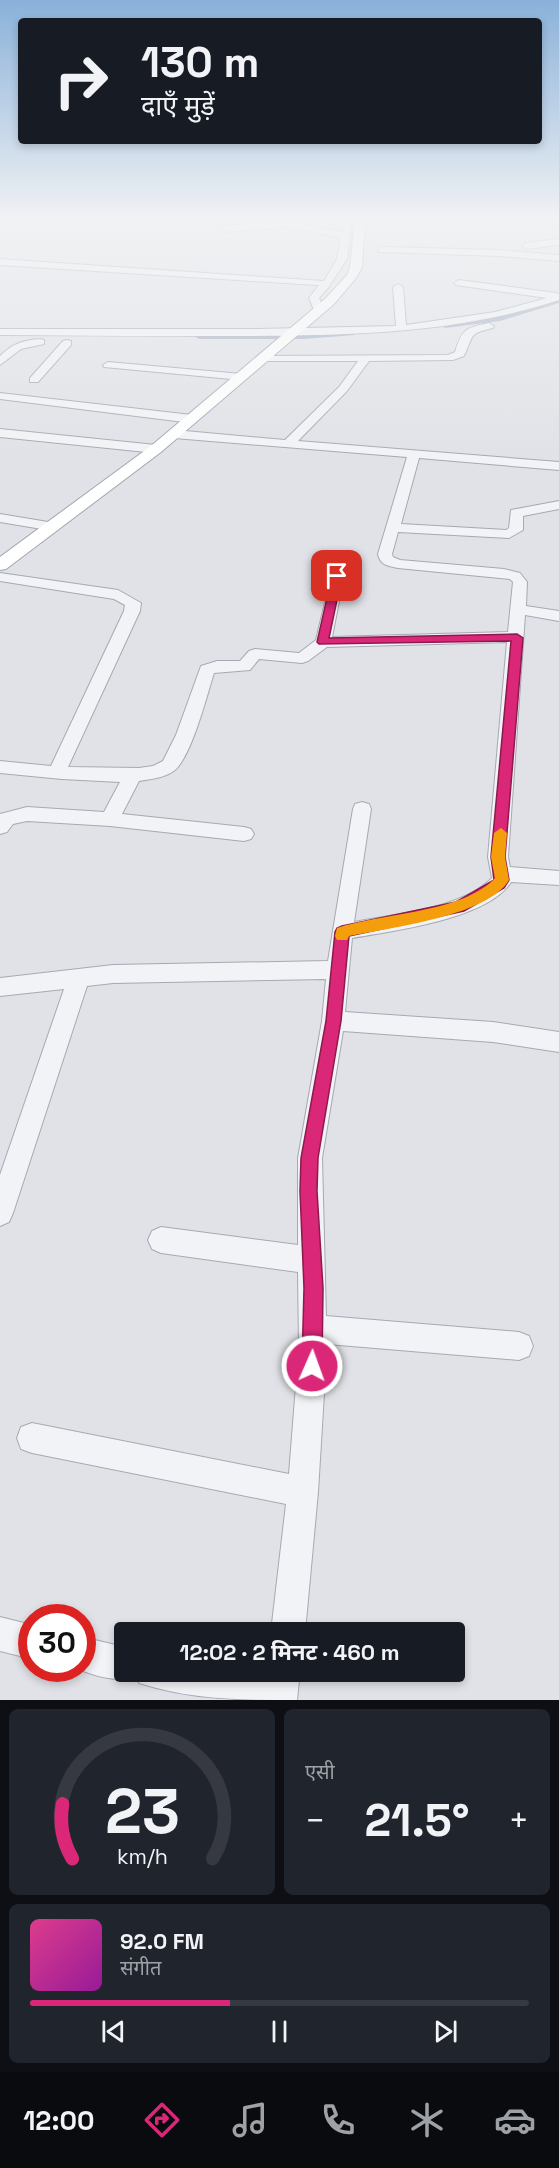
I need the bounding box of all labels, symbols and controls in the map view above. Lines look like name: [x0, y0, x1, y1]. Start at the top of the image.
text: 130 m: [141, 36, 259, 89]
icon: right: [42, 42, 120, 120]
text: दाएँ मुड़ें: [141, 88, 215, 123]
pin: [311, 550, 362, 601]
icon: arrive: [320, 559, 353, 592]
position arrow: [280, 1334, 344, 1398]
speed limit sign: 30: [18, 1604, 96, 1682]
text: 12:02 · 2 मिनट · 460 m: [180, 1638, 399, 1666]
text: एसी: [305, 1759, 335, 1785]
text: 23: [104, 1772, 179, 1851]
text: 21.5°: [364, 1792, 470, 1849]
text: −: [305, 1800, 325, 1842]
text: +: [509, 1800, 529, 1842]
text: km/h: [116, 1843, 168, 1870]
text: 92.0 FM: [120, 1927, 204, 1955]
text: संगीत: [120, 1955, 161, 1981]
icon: previous: [97, 2015, 130, 2048]
icon: pause: [263, 2015, 296, 2048]
icon: next: [429, 2015, 462, 2048]
icon: directions: [141, 2099, 183, 2141]
icon: music: [229, 2099, 271, 2141]
icon: phone: [317, 2099, 359, 2141]
icon: climate: [406, 2099, 448, 2141]
icon: car: [494, 2099, 536, 2141]
text: 12:00: [23, 2103, 94, 2138]

